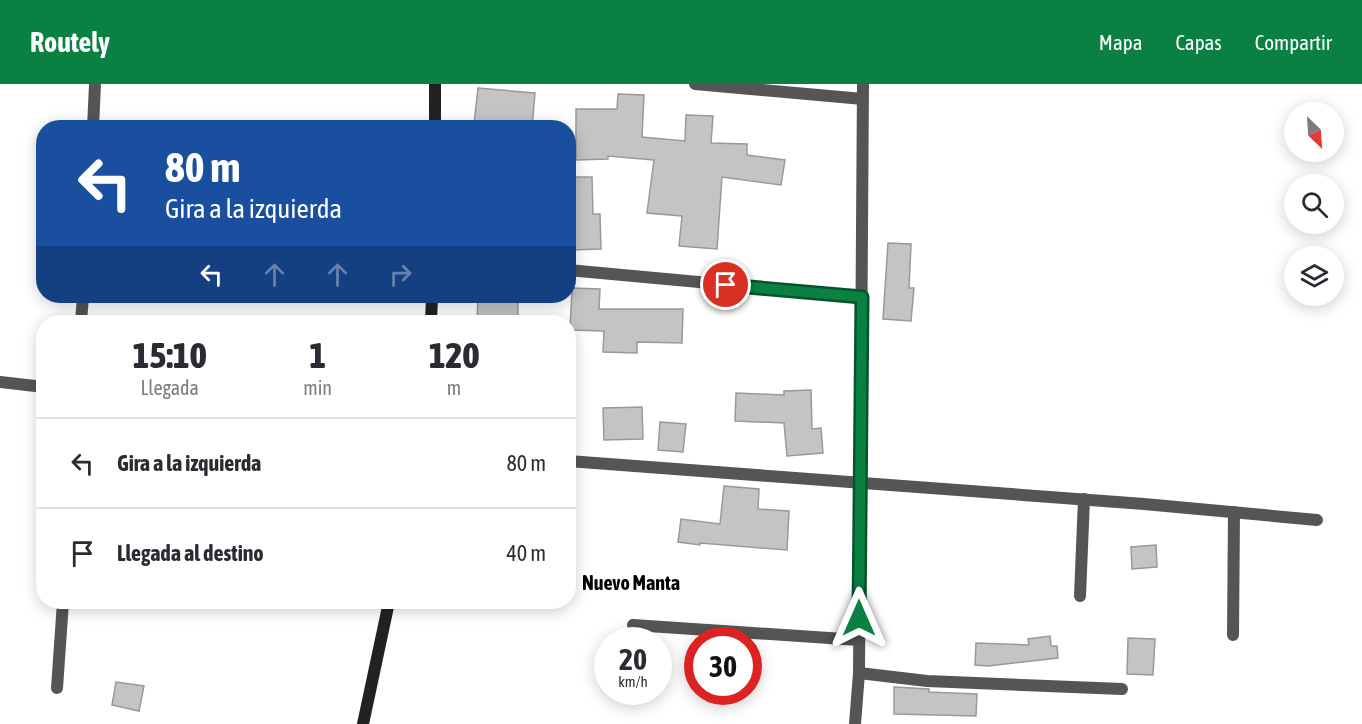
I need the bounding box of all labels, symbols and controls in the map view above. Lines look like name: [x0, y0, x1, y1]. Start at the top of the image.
text: Routely: [30, 26, 110, 58]
text: Mapa: [1099, 30, 1142, 54]
text: Capas: [1175, 30, 1222, 54]
text: Compartir: [1255, 30, 1332, 54]
north arrow: [1284, 102, 1344, 162]
map controls: [1284, 102, 1344, 306]
text: 80 m: [165, 143, 240, 191]
icon: left: [66, 144, 144, 222]
button: search: [1284, 174, 1344, 234]
text: Gira a la izquierda: [165, 193, 342, 224]
button: layers: [1284, 246, 1344, 306]
icon: left: [195, 258, 228, 291]
icon: ahead: [258, 258, 291, 291]
icon: ahead: [321, 258, 354, 291]
icon: right: [384, 258, 417, 291]
pin: [700, 259, 751, 310]
icon: arrive: [709, 268, 742, 301]
text: 15:10: [133, 334, 207, 376]
text: 1: [309, 334, 326, 376]
text: 120: [429, 334, 479, 376]
text: Llegada: [141, 376, 199, 399]
text: min: [303, 376, 332, 399]
text: m: [447, 376, 461, 399]
icon: left: [66, 447, 99, 480]
text: Gira a la izquierda: [117, 450, 261, 476]
text: 80 m: [506, 450, 546, 476]
icon: arrive: [66, 537, 99, 570]
text: Llegada al destino: [117, 540, 264, 566]
text: 40 m: [506, 540, 546, 566]
district label: Nuevo Manta: [582, 571, 680, 594]
position arrow: [827, 586, 891, 650]
speed limit sign: 30: [684, 627, 762, 705]
text: 20: [619, 642, 647, 676]
text: km/h: [618, 673, 648, 690]

